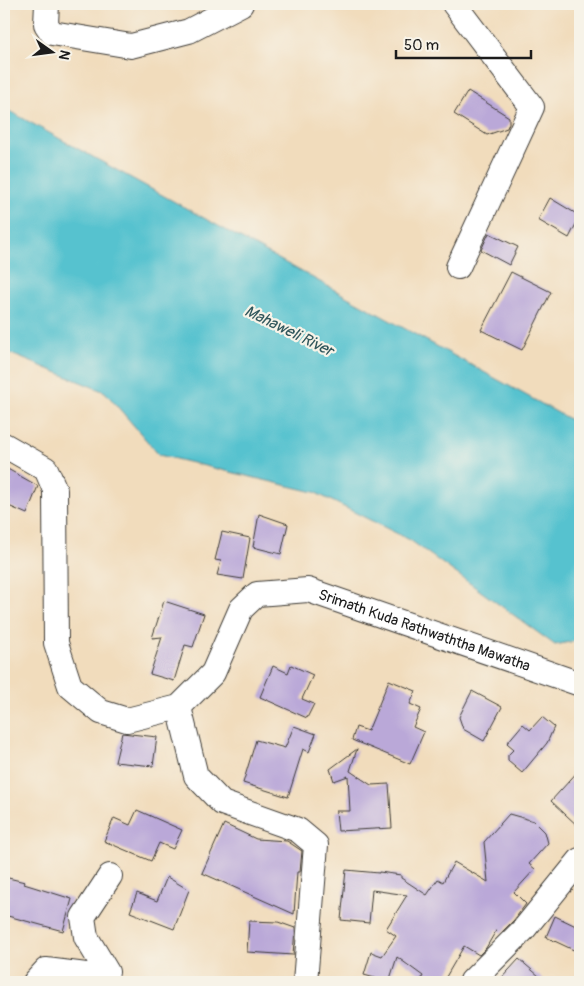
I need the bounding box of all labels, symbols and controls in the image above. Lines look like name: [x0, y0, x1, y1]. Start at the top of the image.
north arrow: [28, 28, 78, 78]
scale bar: [396, 28, 532, 60]
text: 50 m: [404, 36, 439, 55]
text: N: [55, 48, 74, 62]
water label: Mahaweli River: [241, 301, 339, 362]
street label: Srimath Kuda Rathwaththa Mawatha: [316, 585, 533, 676]

